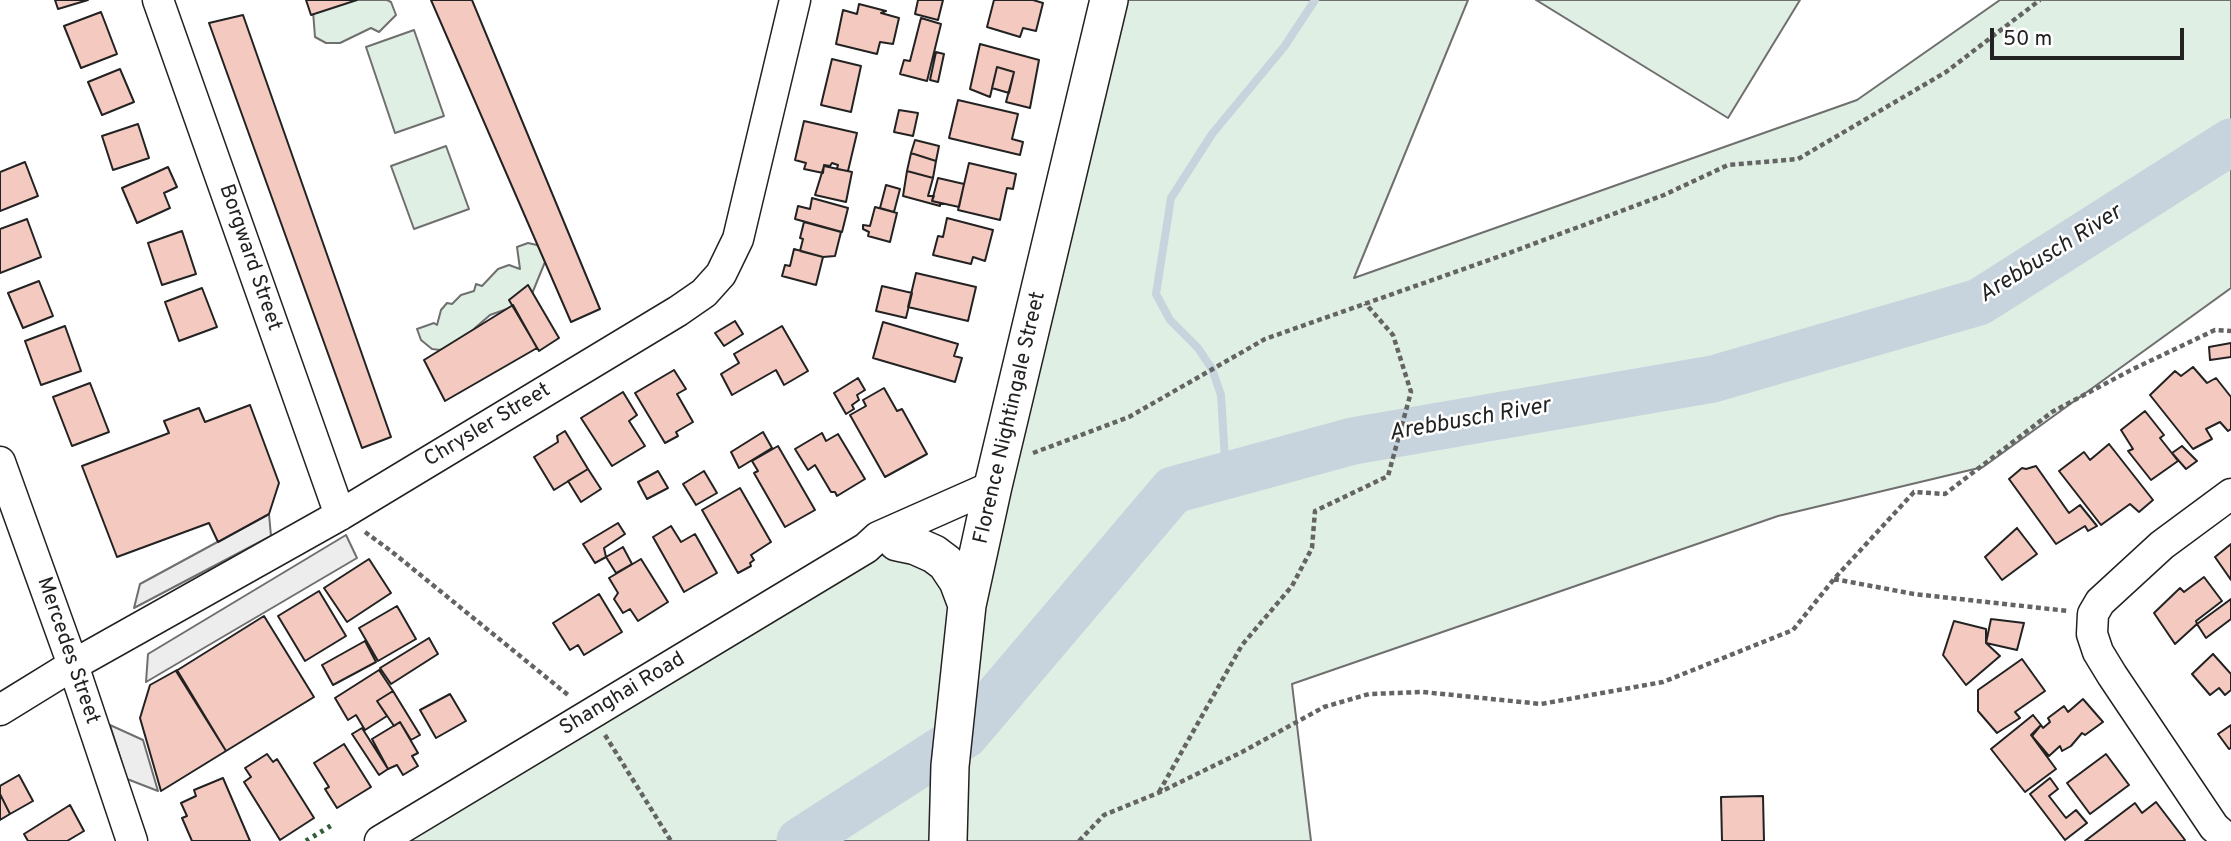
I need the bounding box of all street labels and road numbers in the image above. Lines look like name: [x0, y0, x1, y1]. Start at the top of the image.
street label: Borgward Street: [212, 181, 286, 335]
street label: Florence Nightingale Street: [970, 289, 1052, 547]
street label: Chrysler Street: [420, 379, 556, 473]
street label: Mercedes Street: [30, 574, 104, 728]
street label: Shanghai Road: [556, 648, 690, 742]

